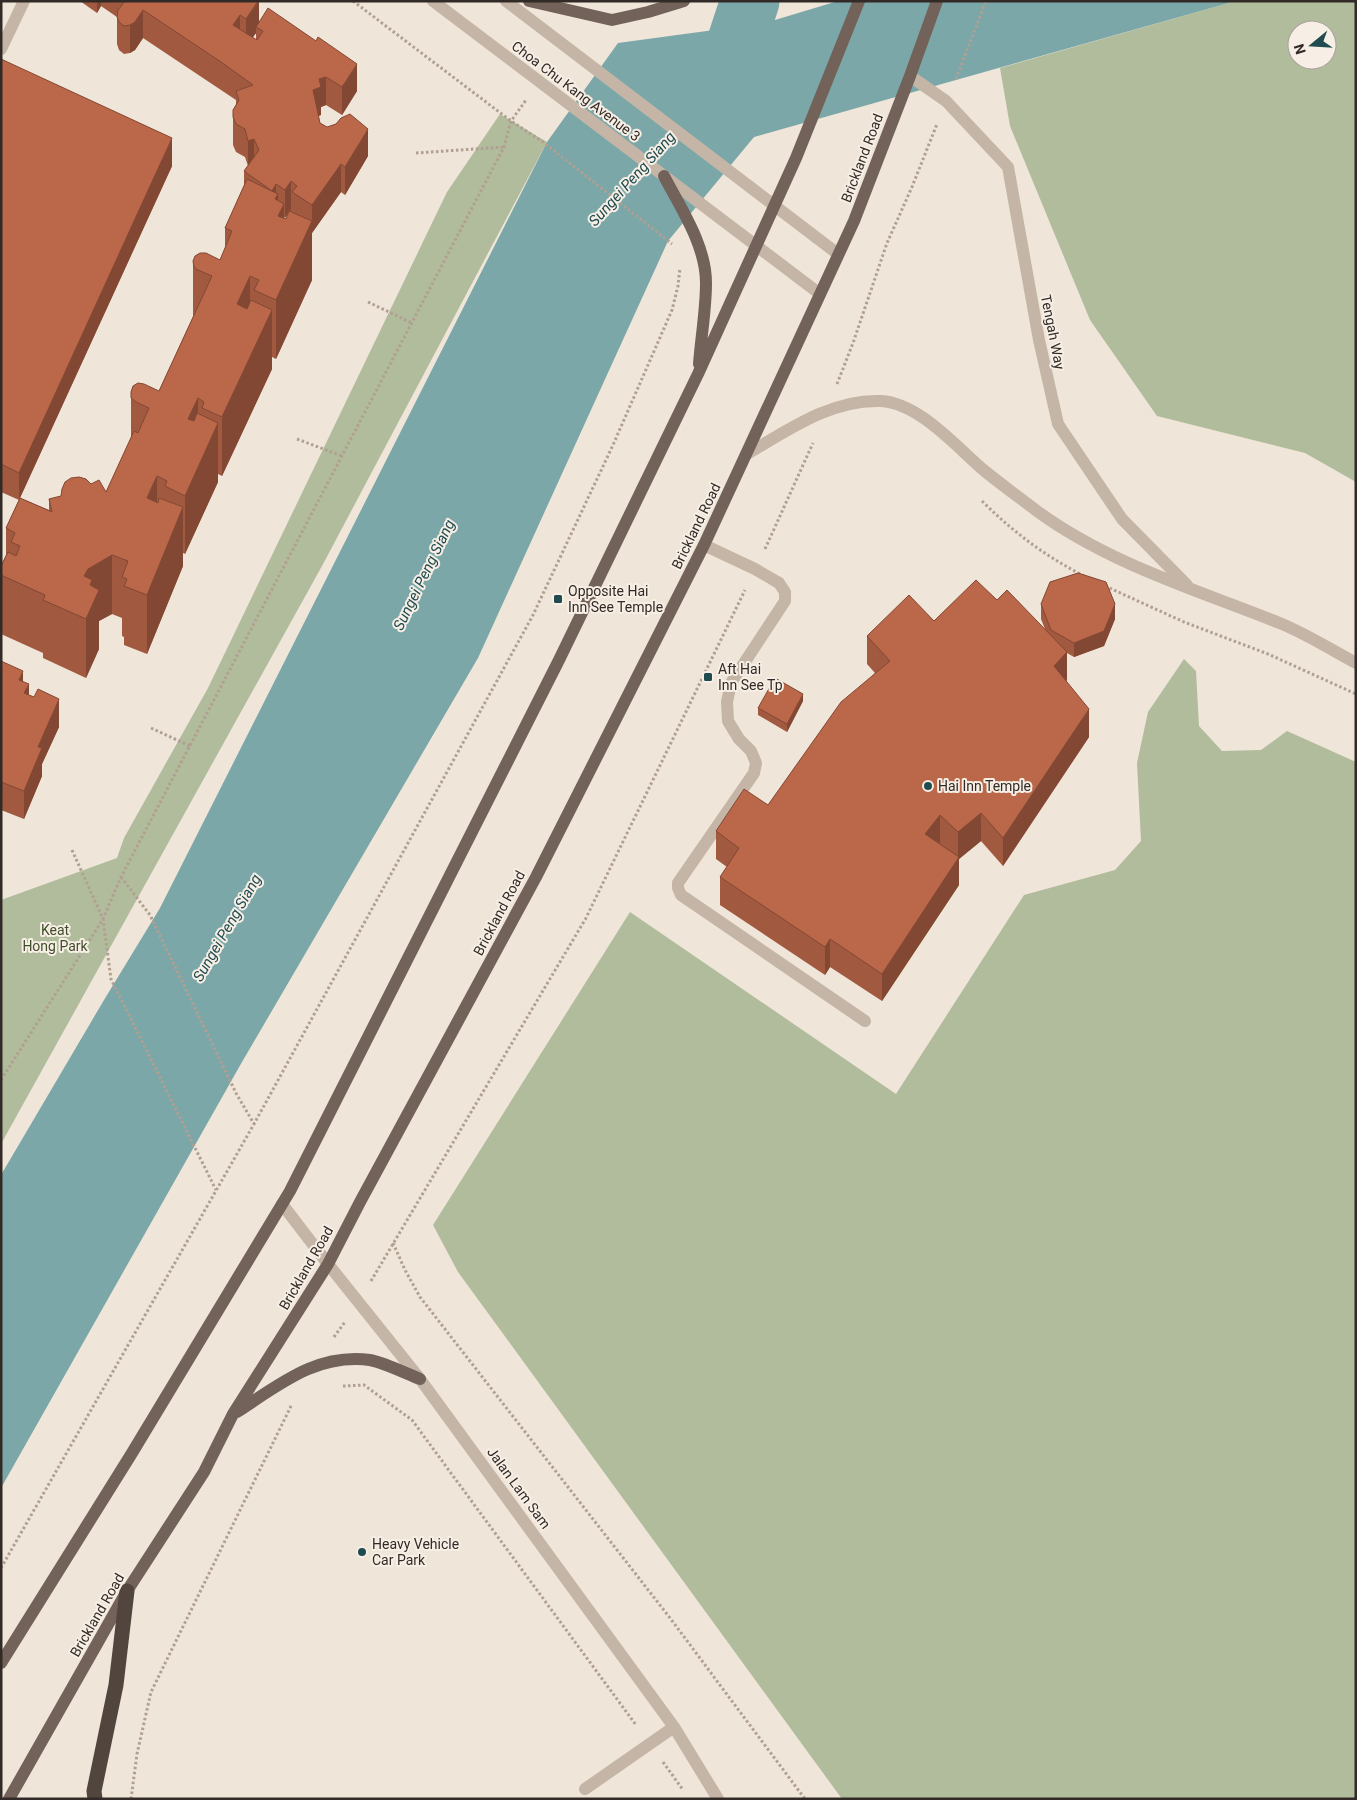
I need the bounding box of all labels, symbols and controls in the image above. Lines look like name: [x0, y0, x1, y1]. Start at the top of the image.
north arrow: [1287, 20, 1337, 70]
street label: Choa Chu Kang Avenue 3: [509, 38, 643, 144]
text: N: [1290, 42, 1309, 56]
street label: Brickland Road: [838, 111, 886, 205]
water label: Sungei Peng Siang: [585, 128, 679, 230]
street label: Tengah Way: [1038, 293, 1068, 371]
street label: Brickland Road: [668, 480, 724, 572]
water label: Sungei Peng Siang: [389, 517, 459, 633]
place label: Opposite Hai Inn See Temple: [568, 583, 663, 615]
marker: Opposite Hai Inn See Temple: [552, 593, 564, 605]
place label: Aft Hai Inn See Tp: [718, 661, 783, 693]
marker: Aft Hai Inn See Tp: [702, 671, 714, 683]
place label: Hai Inn Temple: [938, 778, 1031, 794]
marker: Hai Inn Temple: [922, 780, 934, 792]
street label: Brickland Road: [470, 868, 528, 958]
water label: Sungei Peng Siang: [189, 871, 265, 985]
park label: Keat Hong Park: [22, 922, 89, 954]
street label: Brickland Road: [276, 1223, 336, 1313]
street label: Jalan Lam Sam: [484, 1444, 554, 1532]
place label: Heavy Vehicle Car Park: [372, 1536, 459, 1568]
marker: Heavy Vehicle Car Park: [356, 1546, 368, 1558]
street label: Brickland Road: [67, 1570, 127, 1660]

